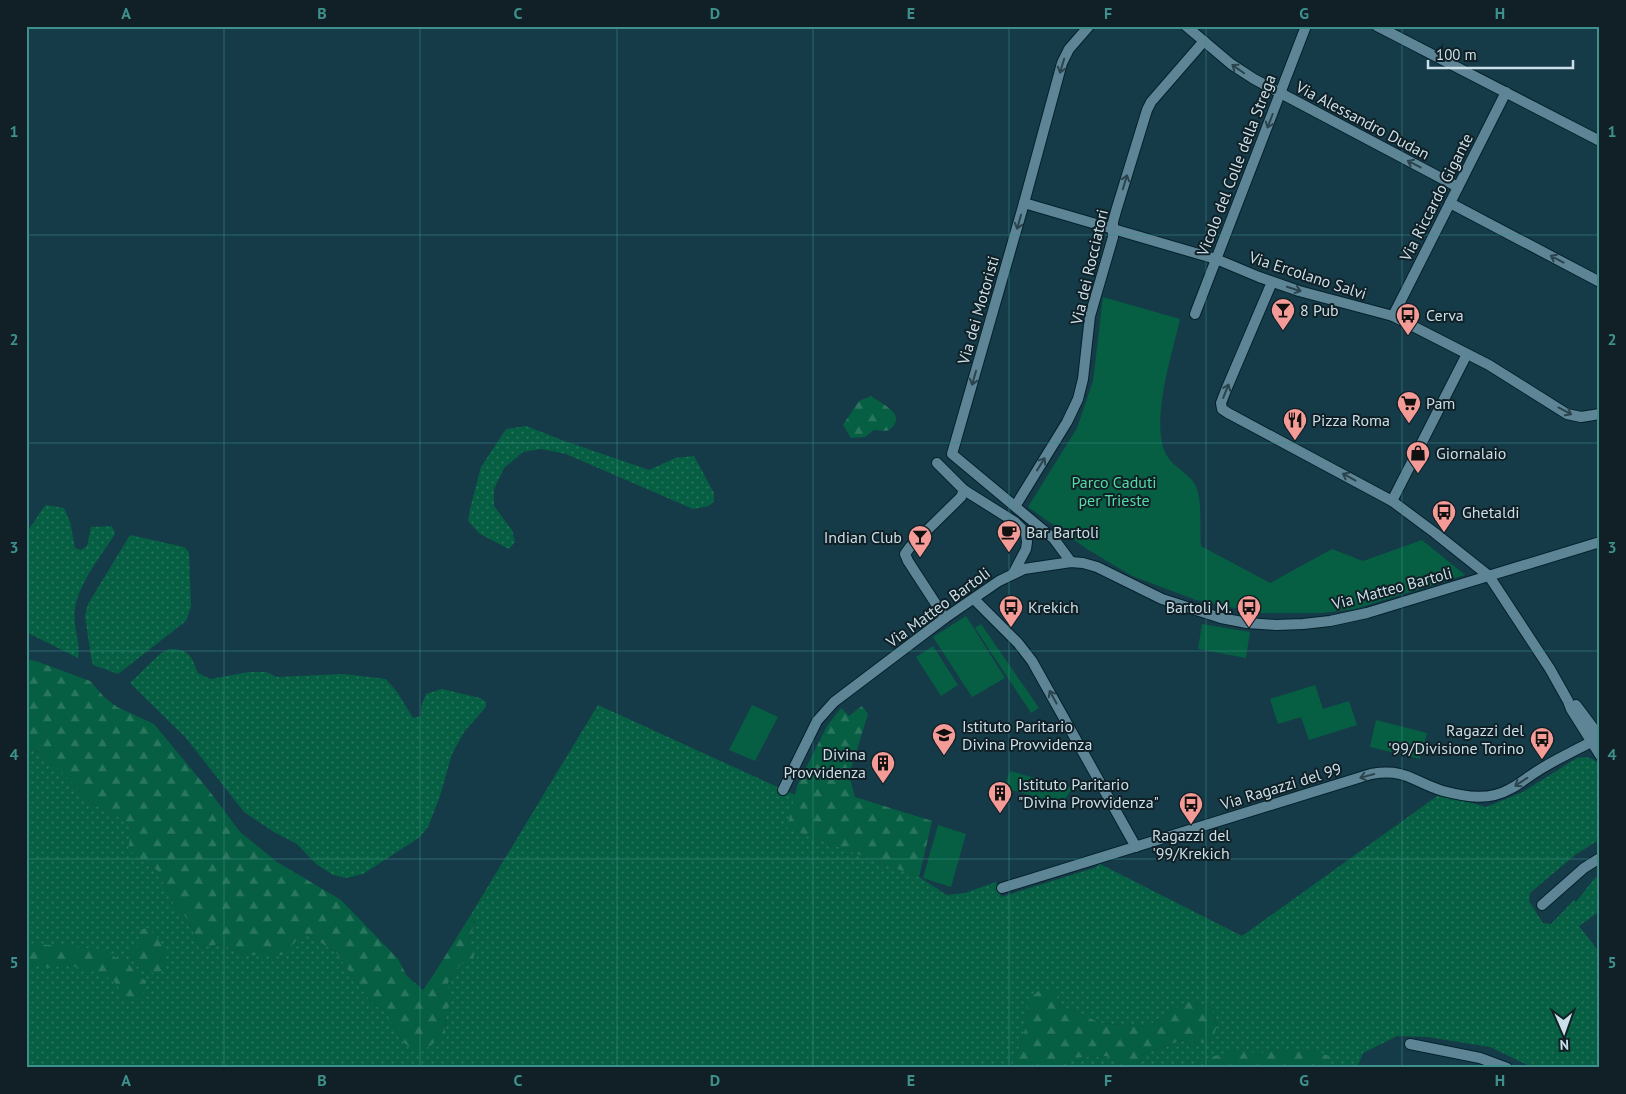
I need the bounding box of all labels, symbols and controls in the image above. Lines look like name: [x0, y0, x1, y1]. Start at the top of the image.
text: A: [121, 3, 131, 23]
text: B: [317, 3, 327, 23]
text: C: [514, 3, 523, 23]
text: D: [710, 3, 720, 23]
text: E: [907, 3, 915, 23]
text: F: [1104, 3, 1112, 23]
text: G: [1299, 3, 1309, 23]
text: H: [1495, 3, 1505, 23]
scale bar: [1428, 38, 1574, 70]
text: 100 m: [1436, 45, 1477, 64]
one-way arrow: [1056, 57, 1066, 73]
one-way arrow: [1232, 64, 1246, 74]
street label: Vicolo del Colle della Strega: [1192, 71, 1280, 260]
street label: Via Alessandro Dudan: [1292, 76, 1433, 164]
one-way arrow: [1265, 113, 1274, 128]
text: 1: [9, 121, 19, 141]
text: 1: [1607, 121, 1617, 141]
street label: Via Riccardo Gigante: [1395, 130, 1477, 265]
one-way arrow: [1407, 159, 1422, 169]
one-way arrow: [1121, 175, 1130, 191]
street label: Via dei Rocciatori: [1066, 207, 1112, 328]
one-way arrow: [1013, 214, 1023, 230]
street label: Via Ercolano Salvi: [1246, 246, 1369, 303]
street label: Via dei Motoristi: [953, 253, 1003, 368]
one-way arrow: [1550, 254, 1564, 264]
one-way arrow: [1286, 285, 1301, 294]
bar icon: 8 Pub: [1270, 297, 1296, 331]
place label: 8 Pub: [1300, 300, 1339, 320]
bus stop icon: Cerva: [1395, 302, 1421, 336]
place label: Cerva: [1426, 305, 1464, 325]
text: 2: [9, 329, 19, 349]
text: 2: [1607, 329, 1617, 349]
one-way arrow: [968, 370, 978, 386]
one-way arrow: [1222, 384, 1231, 399]
supermarket icon: Pam: [1396, 390, 1422, 424]
place label: Pam: [1426, 393, 1455, 413]
restaurant icon: Pizza Roma: [1282, 407, 1308, 441]
one-way arrow: [1557, 407, 1571, 417]
place label: Pizza Roma: [1312, 410, 1390, 430]
shop icon: Giornalaio: [1405, 440, 1431, 474]
place label: Giornalaio: [1436, 443, 1506, 463]
one-way arrow: [1037, 457, 1047, 471]
park label: Parco Caduti per Trieste: [1071, 472, 1157, 510]
one-way arrow: [1342, 472, 1356, 482]
bus stop icon: Ghetaldi: [1431, 499, 1457, 533]
place label: Ghetaldi: [1462, 502, 1520, 522]
cafe icon: Bar Bartoli: [996, 519, 1022, 553]
place label: Bar Bartoli: [1026, 522, 1099, 542]
bar icon: Indian Club: [907, 524, 933, 558]
place label: Indian Club: [824, 527, 902, 547]
text: 3: [9, 537, 19, 557]
text: 3: [1607, 537, 1617, 557]
street label: Via Matteo Bartoli: [1329, 562, 1454, 614]
street label: Via Matteo Bartoli: [881, 563, 994, 652]
bus stop icon: Krekich: [998, 594, 1024, 628]
bus stop icon: Bartoli M.: [1236, 594, 1262, 628]
place label: Krekich: [1028, 597, 1079, 617]
place label: Bartoli M.: [1166, 597, 1232, 617]
one-way arrow: [1048, 690, 1058, 705]
place label: Istituto Paritario Divina Provvidenza: [962, 716, 1092, 754]
place label: Ragazzi del '99/Divisione Torino: [1388, 720, 1524, 758]
school or university icon: Istituto Paritario Divina Provvidenza: [931, 722, 957, 756]
bus stop icon: Ragazzi del '99/Divisione Torino: [1529, 726, 1555, 760]
text: 4: [9, 744, 19, 764]
place label: Divina Provvidenza: [783, 744, 866, 782]
text: 4: [1607, 744, 1617, 764]
building icon: Divina Provvidenza: [870, 750, 896, 784]
street label: Via Ragazzi del 99: [1217, 758, 1344, 814]
one-way arrow: [1359, 771, 1375, 781]
place label: Istituto Paritario "Divina Provvidenza": [1018, 774, 1159, 812]
one-way arrow: [1515, 777, 1529, 787]
building icon: Istituto Paritario "Divina Provvidenza": [987, 780, 1013, 814]
bus stop icon: Ragazzi del '99/Krekich: [1178, 791, 1204, 825]
place label: Ragazzi del '99/Krekich: [1152, 825, 1230, 863]
text: 5: [9, 952, 19, 972]
text: 5: [1607, 952, 1617, 972]
north arrow: [1538, 1006, 1588, 1056]
text: N: [1560, 1036, 1569, 1054]
text: A: [121, 1070, 131, 1090]
text: B: [317, 1070, 327, 1090]
text: C: [514, 1070, 523, 1090]
text: D: [710, 1070, 720, 1090]
text: E: [907, 1070, 915, 1090]
text: F: [1104, 1070, 1112, 1090]
text: G: [1299, 1070, 1309, 1090]
text: H: [1495, 1070, 1505, 1090]

